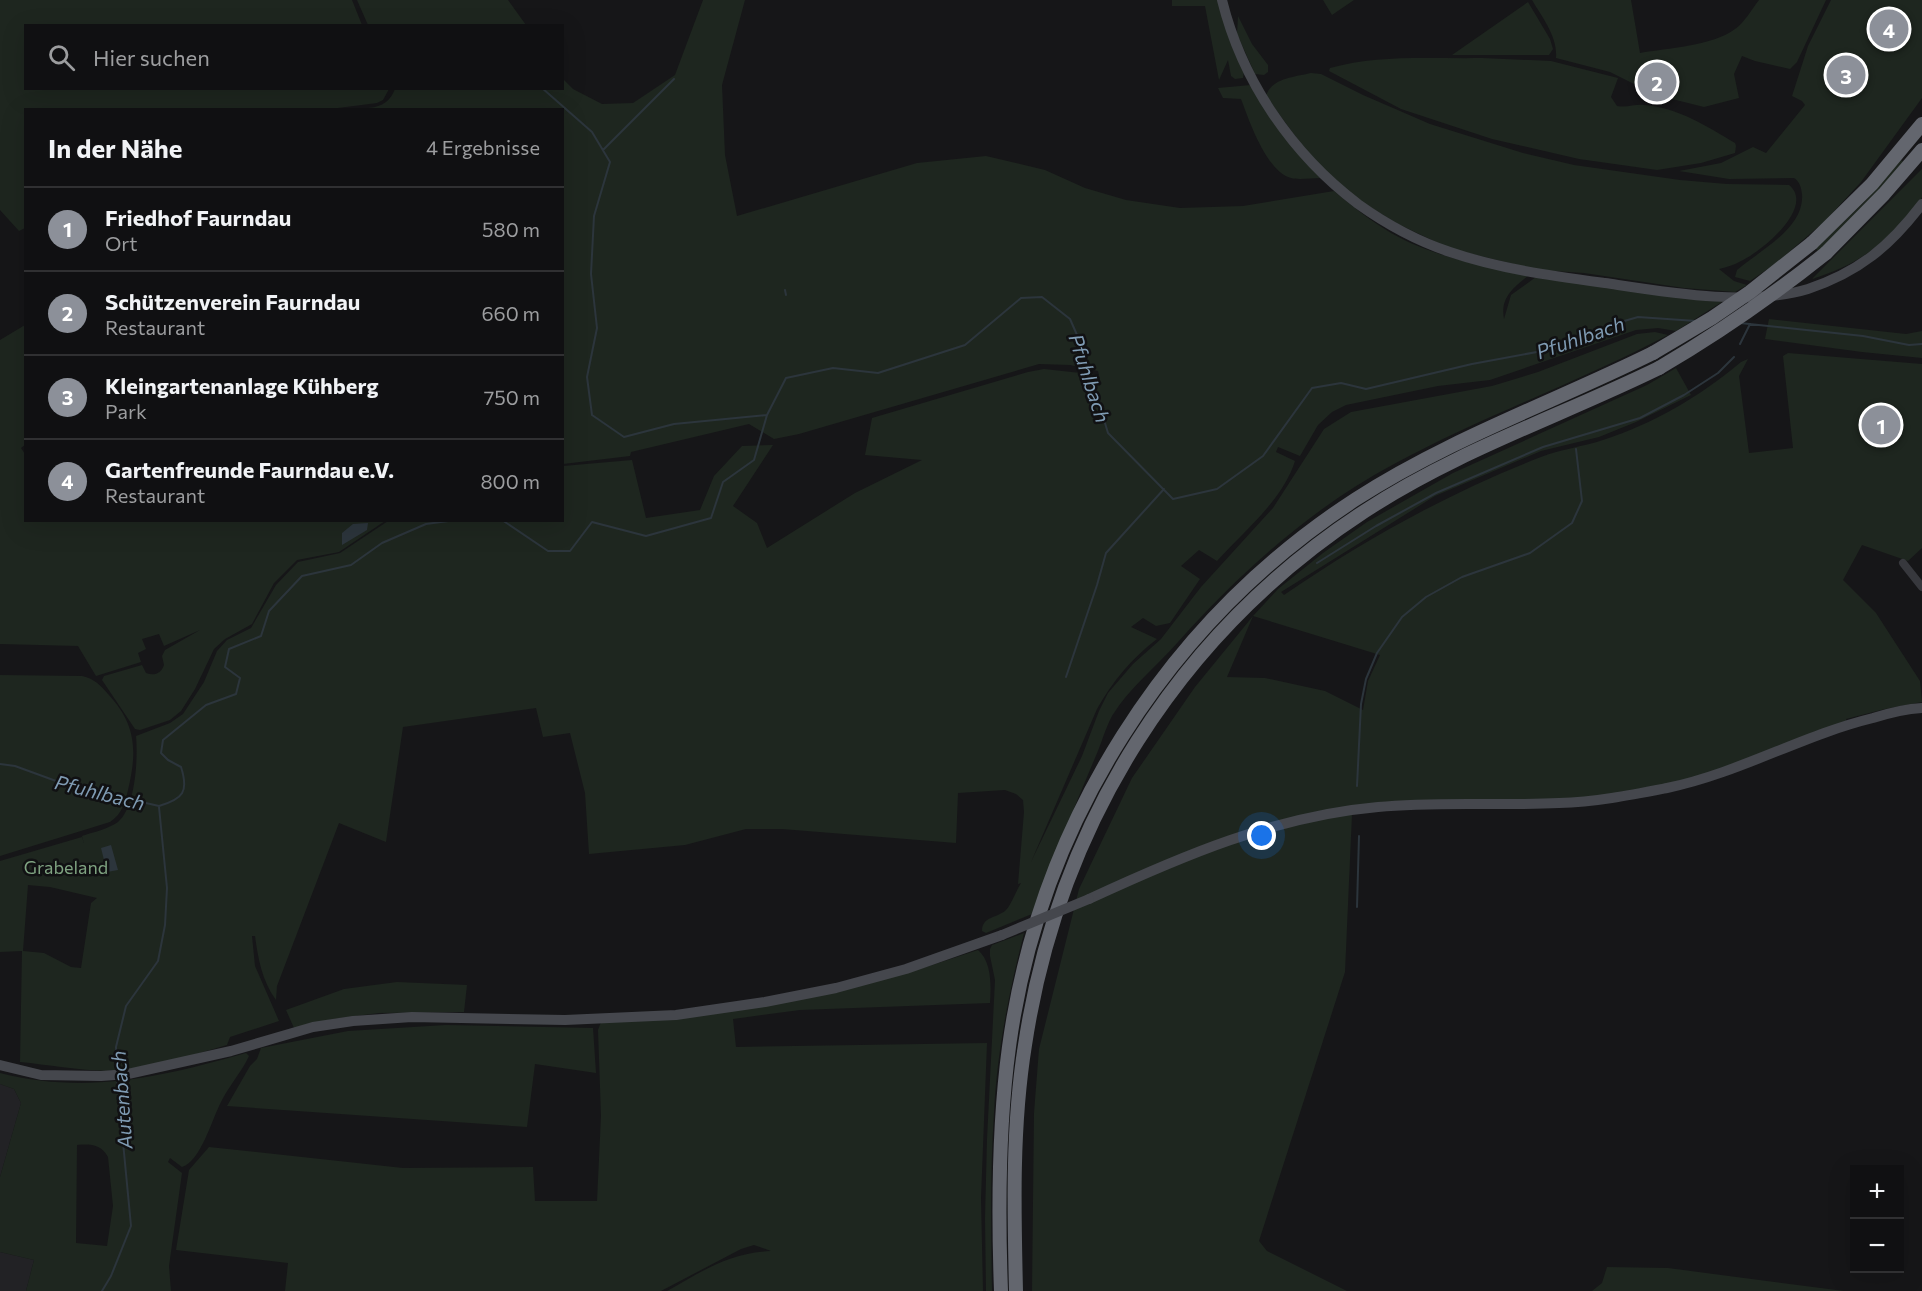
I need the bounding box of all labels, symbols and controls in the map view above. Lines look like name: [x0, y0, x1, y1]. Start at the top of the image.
pin: 4: [1870, 6, 1908, 51]
search box: [24, 24, 564, 90]
icon: search: [45, 41, 78, 74]
text: Hier suchen: [93, 44, 210, 71]
pin: 3: [1826, 52, 1866, 98]
pin: 2: [1638, 60, 1676, 104]
text: In der Nähe: [48, 132, 183, 163]
text: 4 Ergebnisse: [426, 135, 540, 159]
text: Friedhof Faurndau: [105, 204, 291, 231]
text: 1: [63, 217, 72, 241]
text: 580 m: [482, 217, 540, 241]
text: Ort: [105, 231, 138, 255]
text: Schützenverein Faurndau: [105, 288, 360, 315]
text: 2: [62, 301, 73, 325]
text: 660 m: [481, 301, 540, 325]
water label: Pfuhlbach: [1533, 311, 1627, 363]
text: Restaurant: [105, 315, 205, 339]
water label: Pfuhlbach: [1064, 331, 1116, 425]
text: Kleingartenanlage Kühberg: [105, 372, 379, 399]
text: 3: [62, 385, 73, 409]
text: 750 m: [484, 385, 540, 409]
text: Park: [105, 399, 147, 423]
pin: 1: [1862, 402, 1900, 448]
text: Gartenfreunde Faurndau e.V.: [105, 456, 394, 483]
text: 4: [61, 469, 74, 493]
text: 800 m: [480, 469, 540, 493]
text: Restaurant: [105, 483, 205, 507]
water label: Pfuhlbach: [53, 769, 147, 815]
your location: [1247, 821, 1276, 850]
park label: Grabeland: [24, 856, 108, 878]
water label: Autenbach: [106, 1050, 136, 1151]
map controls: [1850, 1165, 1904, 1273]
button: +: [1850, 1165, 1904, 1219]
button: −: [1850, 1219, 1904, 1273]

